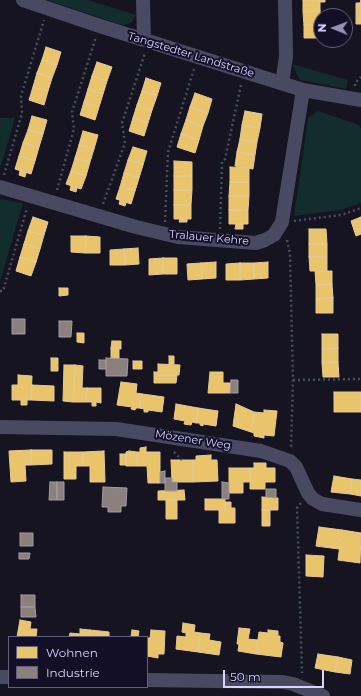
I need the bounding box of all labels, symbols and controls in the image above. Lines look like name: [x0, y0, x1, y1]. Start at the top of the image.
north arrow: [313, 8, 353, 48]
text: N: [315, 23, 329, 32]
street label: Tangstedter Landstraße: [126, 29, 256, 81]
street label: Tralauer Kehre: [169, 228, 249, 248]
street label: Mözener Weg: [154, 427, 232, 453]
legend: [8, 636, 148, 688]
text: Wohnen: [46, 645, 98, 660]
scale bar: [225, 662, 326, 688]
text: Industrie: [46, 665, 100, 680]
text: 50 m: [230, 669, 261, 684]

